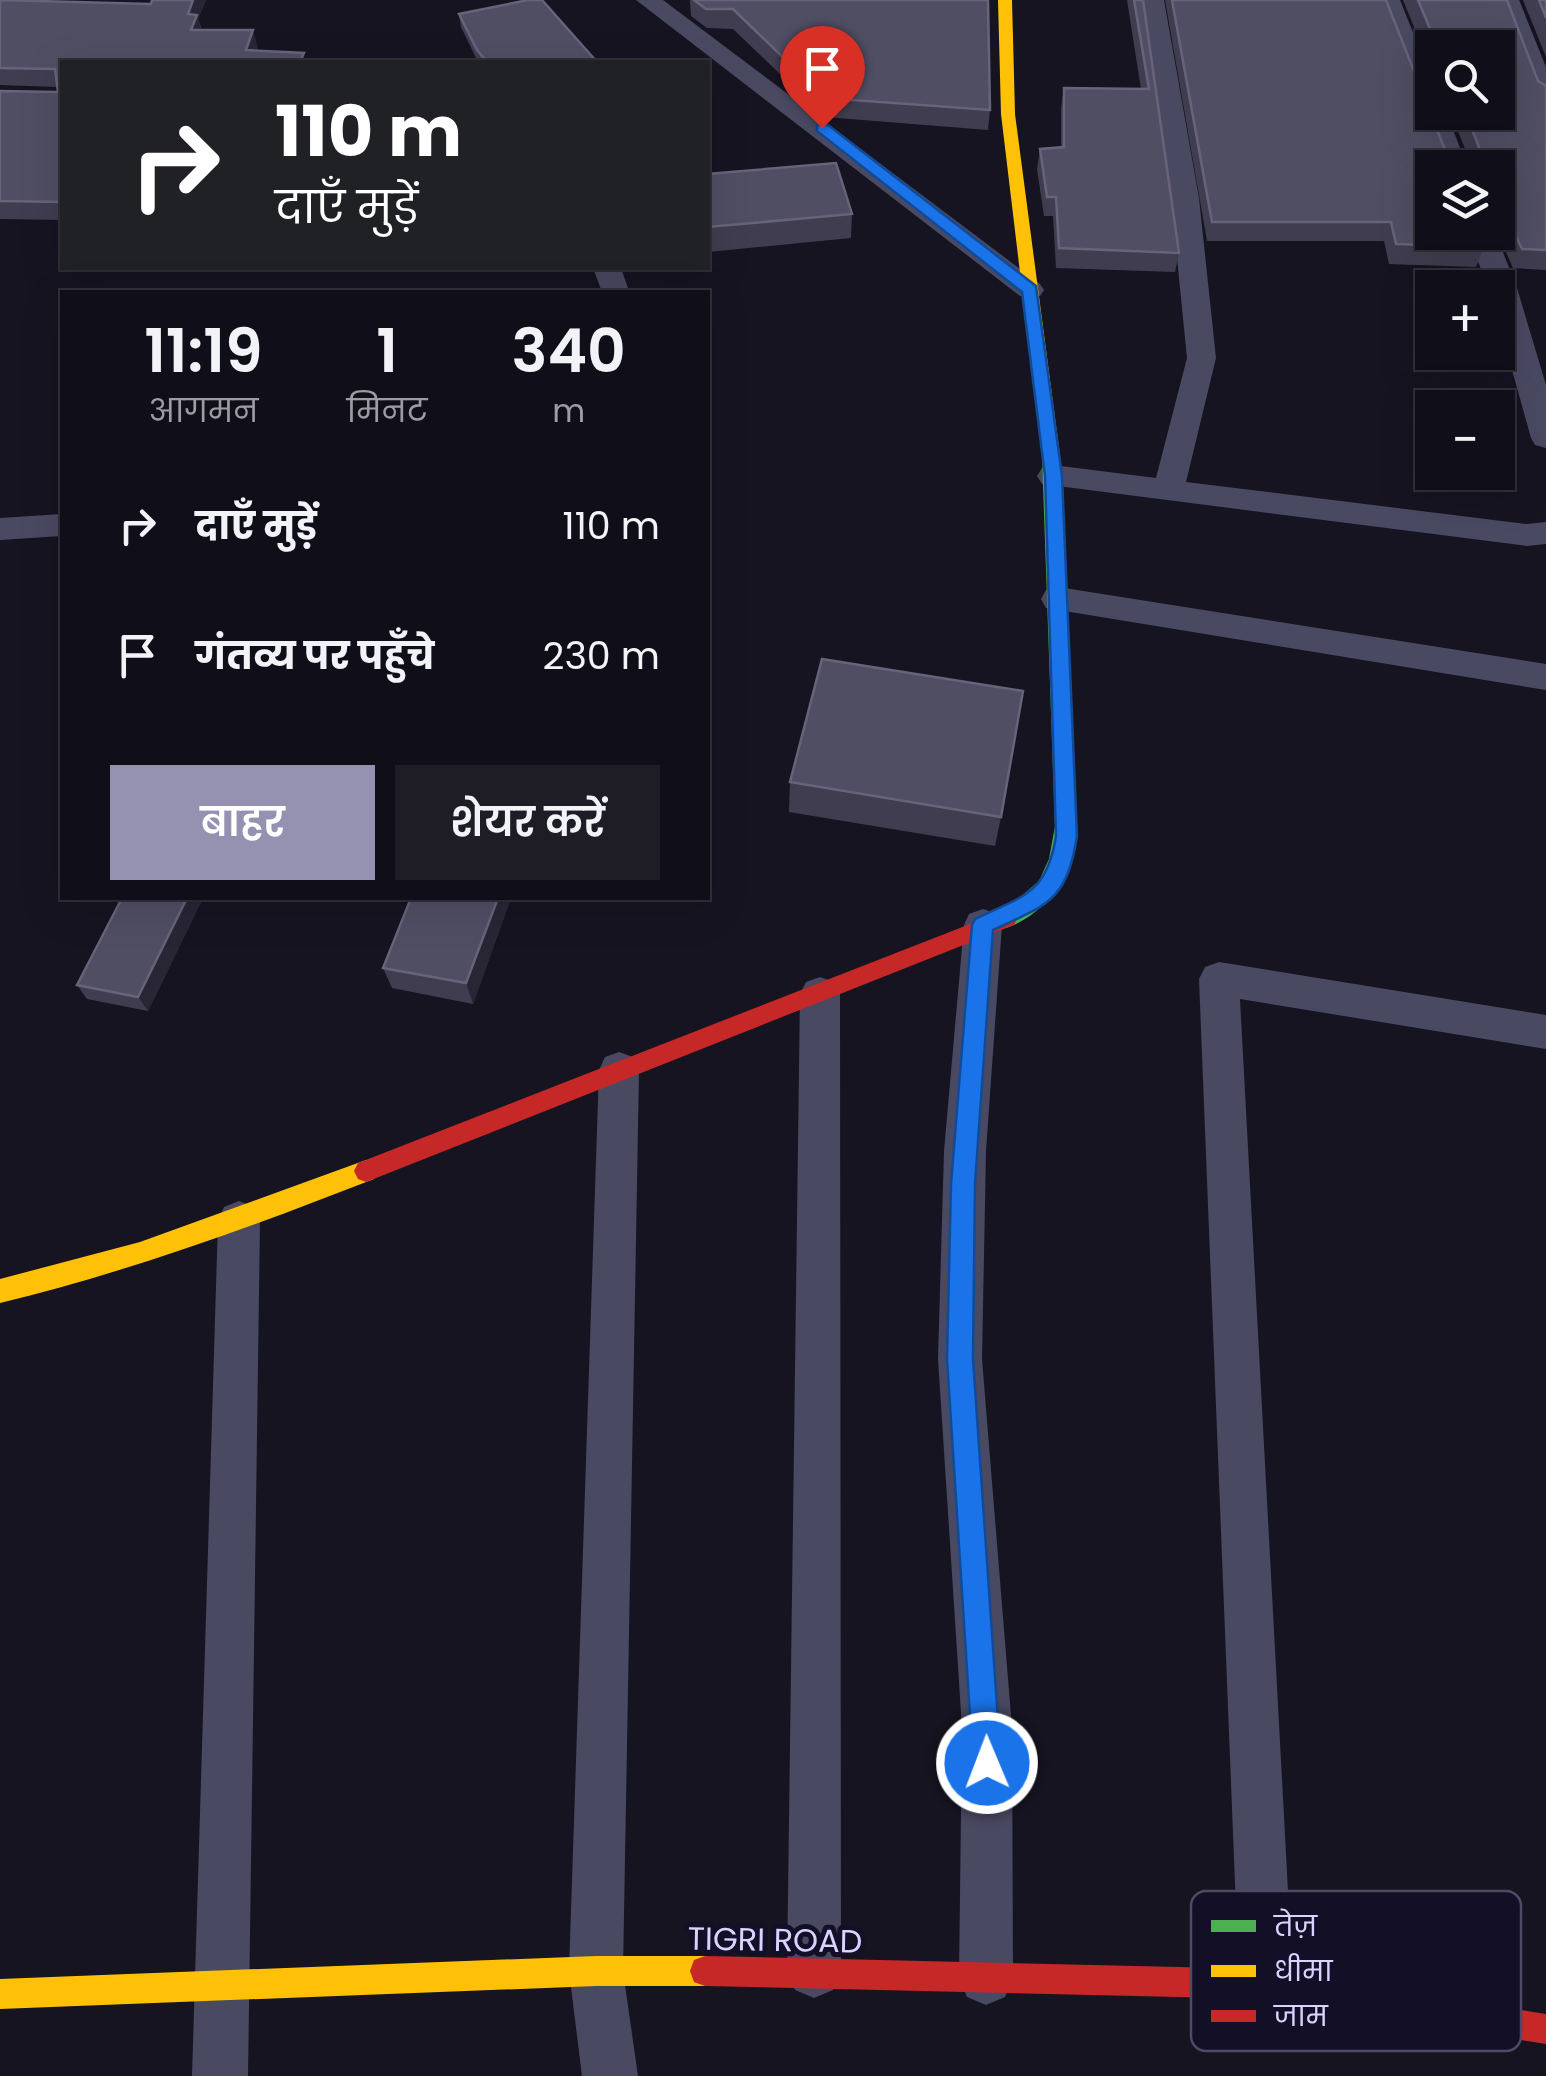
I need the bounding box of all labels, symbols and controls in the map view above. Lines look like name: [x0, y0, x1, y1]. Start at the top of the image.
pin: [780, 26, 865, 129]
map controls: [1415, 30, 1515, 490]
button: search: [1415, 30, 1515, 130]
icon: arrive: [795, 41, 850, 96]
text: 110 m: [275, 82, 462, 181]
icon: right: [110, 100, 240, 230]
button: layers: [1415, 150, 1515, 250]
text: दाएँ मुड़ें: [275, 176, 418, 239]
button: +: [1415, 270, 1515, 370]
text: 11:19: [144, 309, 263, 393]
text: 1: [376, 309, 398, 393]
text: 340: [511, 309, 626, 393]
text: आगमन: [148, 388, 258, 433]
text: मिनट: [347, 388, 427, 433]
text: m: [552, 388, 585, 433]
button: −: [1415, 390, 1515, 490]
icon: right: [110, 498, 165, 553]
text: दाएँ मुड़ें: [195, 499, 317, 552]
text: 110 m: [563, 499, 660, 552]
icon: arrive: [110, 628, 165, 683]
text: गंतव्य पर पहुँचे: [195, 629, 434, 682]
text: 230 m: [543, 629, 660, 682]
button: बाहर: [110, 765, 375, 880]
button: शेयर करें: [395, 765, 660, 880]
position arrow: [935, 1711, 1039, 1815]
legend: [1191, 1891, 1521, 2051]
text: तेज़: [1273, 1907, 1318, 1946]
street label: TIGRI ROAD: [687, 1915, 863, 1964]
text: धीमा: [1274, 1952, 1333, 1991]
text: जाम: [1273, 1997, 1329, 2036]

